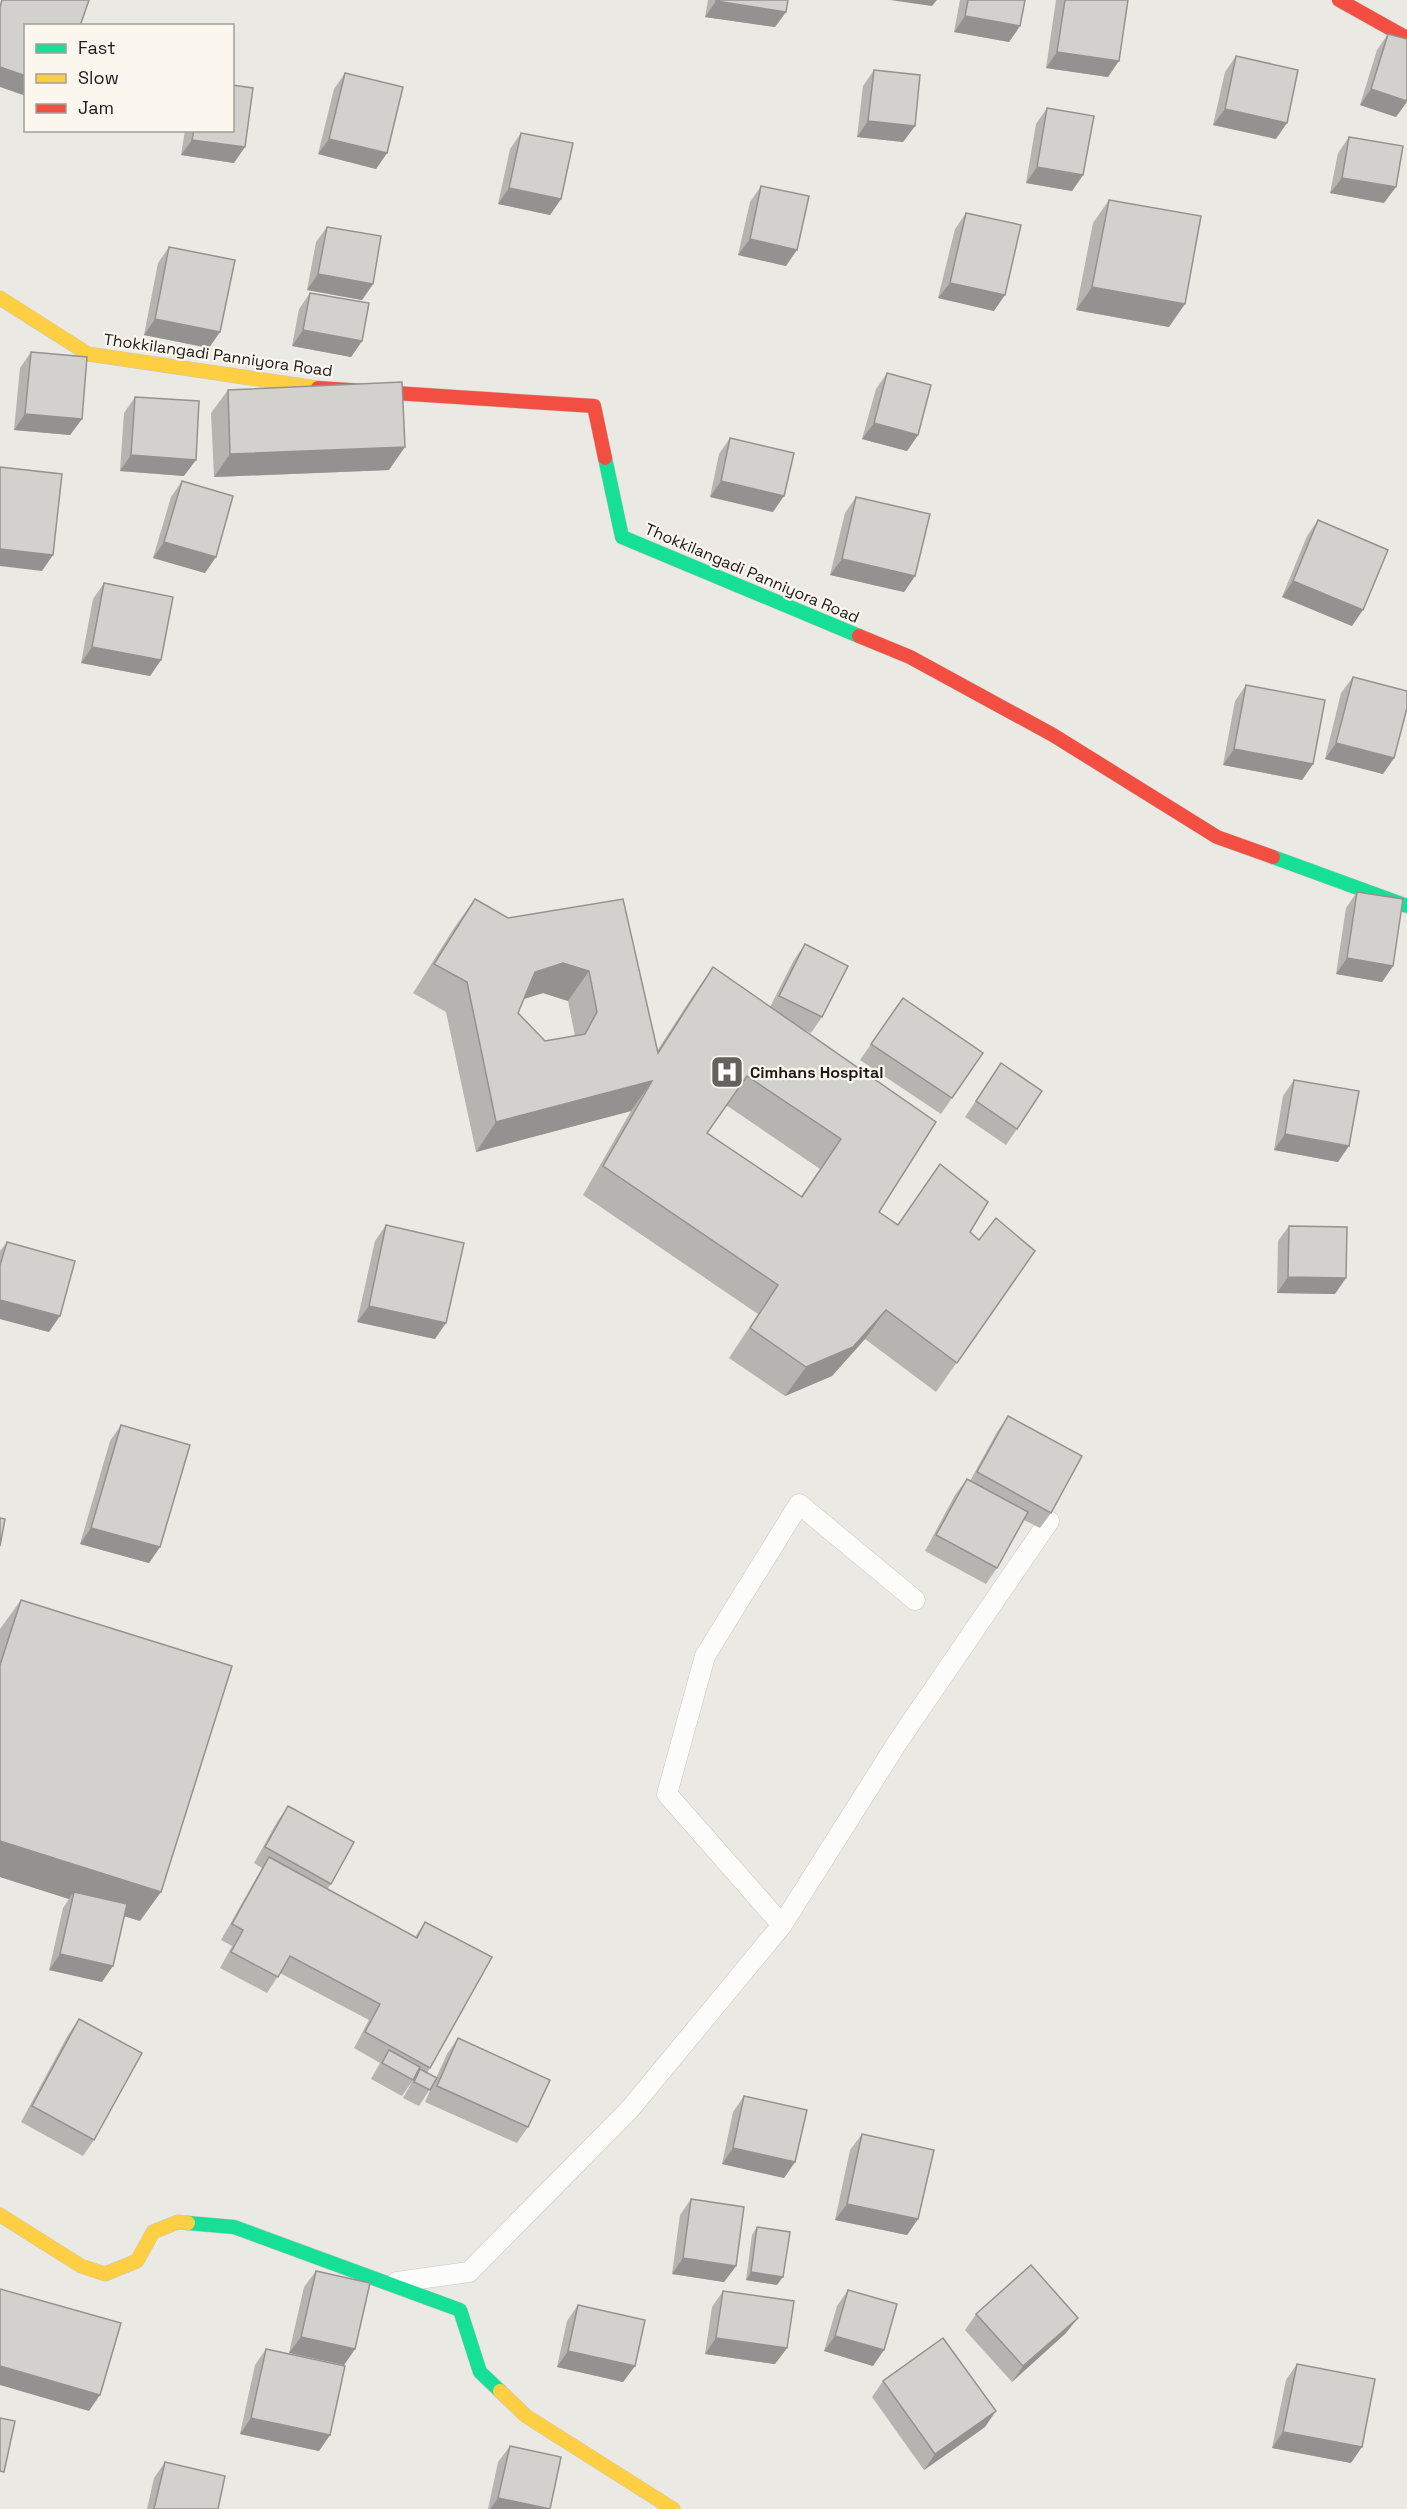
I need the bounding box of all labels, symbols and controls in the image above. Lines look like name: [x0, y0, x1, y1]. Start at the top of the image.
legend: [24, 24, 234, 132]
text: Fast: [78, 36, 115, 59]
text: Slow: [78, 66, 119, 89]
text: Jam: [78, 96, 114, 119]
street label: Thokkilangadi Panniyora Road: [102, 329, 334, 381]
street label: Thokkilangadi Panniyora Road: [642, 518, 862, 628]
hospital icon: Cimhans Hospital: [709, 1054, 745, 1090]
place label: Cimhans Hospital: [750, 1062, 884, 1083]

